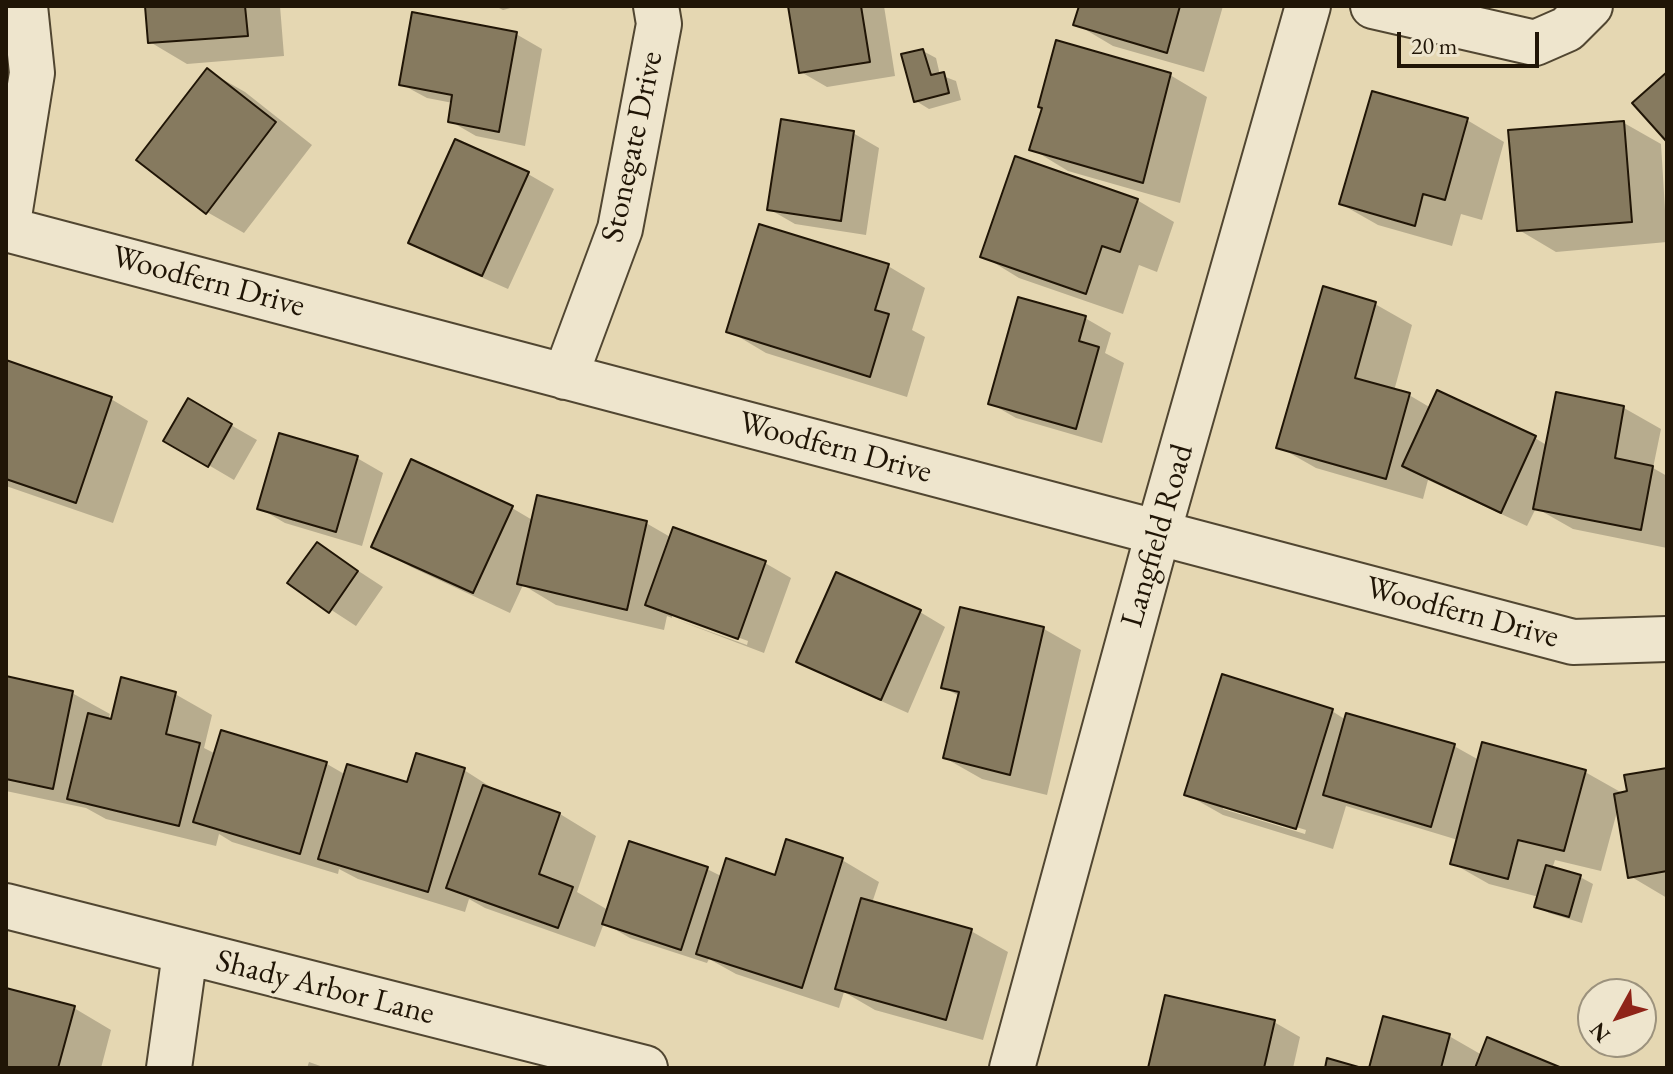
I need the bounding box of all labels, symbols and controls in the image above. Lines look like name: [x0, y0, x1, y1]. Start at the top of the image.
scale bar: [1401, 16, 1543, 66]
text: 20 m: [1411, 30, 1458, 61]
street label: Stonegate Drive: [594, 48, 672, 246]
street label: Woodfern Drive: [107, 238, 309, 326]
street label: Woodfern Drive: [734, 404, 936, 492]
street label: Langfield Road: [1114, 440, 1202, 632]
street label: Woodfern Drive: [1361, 569, 1563, 657]
street label: Shady Arbor Lane: [212, 942, 438, 1034]
north arrow: [1577, 978, 1657, 1058]
text: N: [1583, 1016, 1617, 1049]

